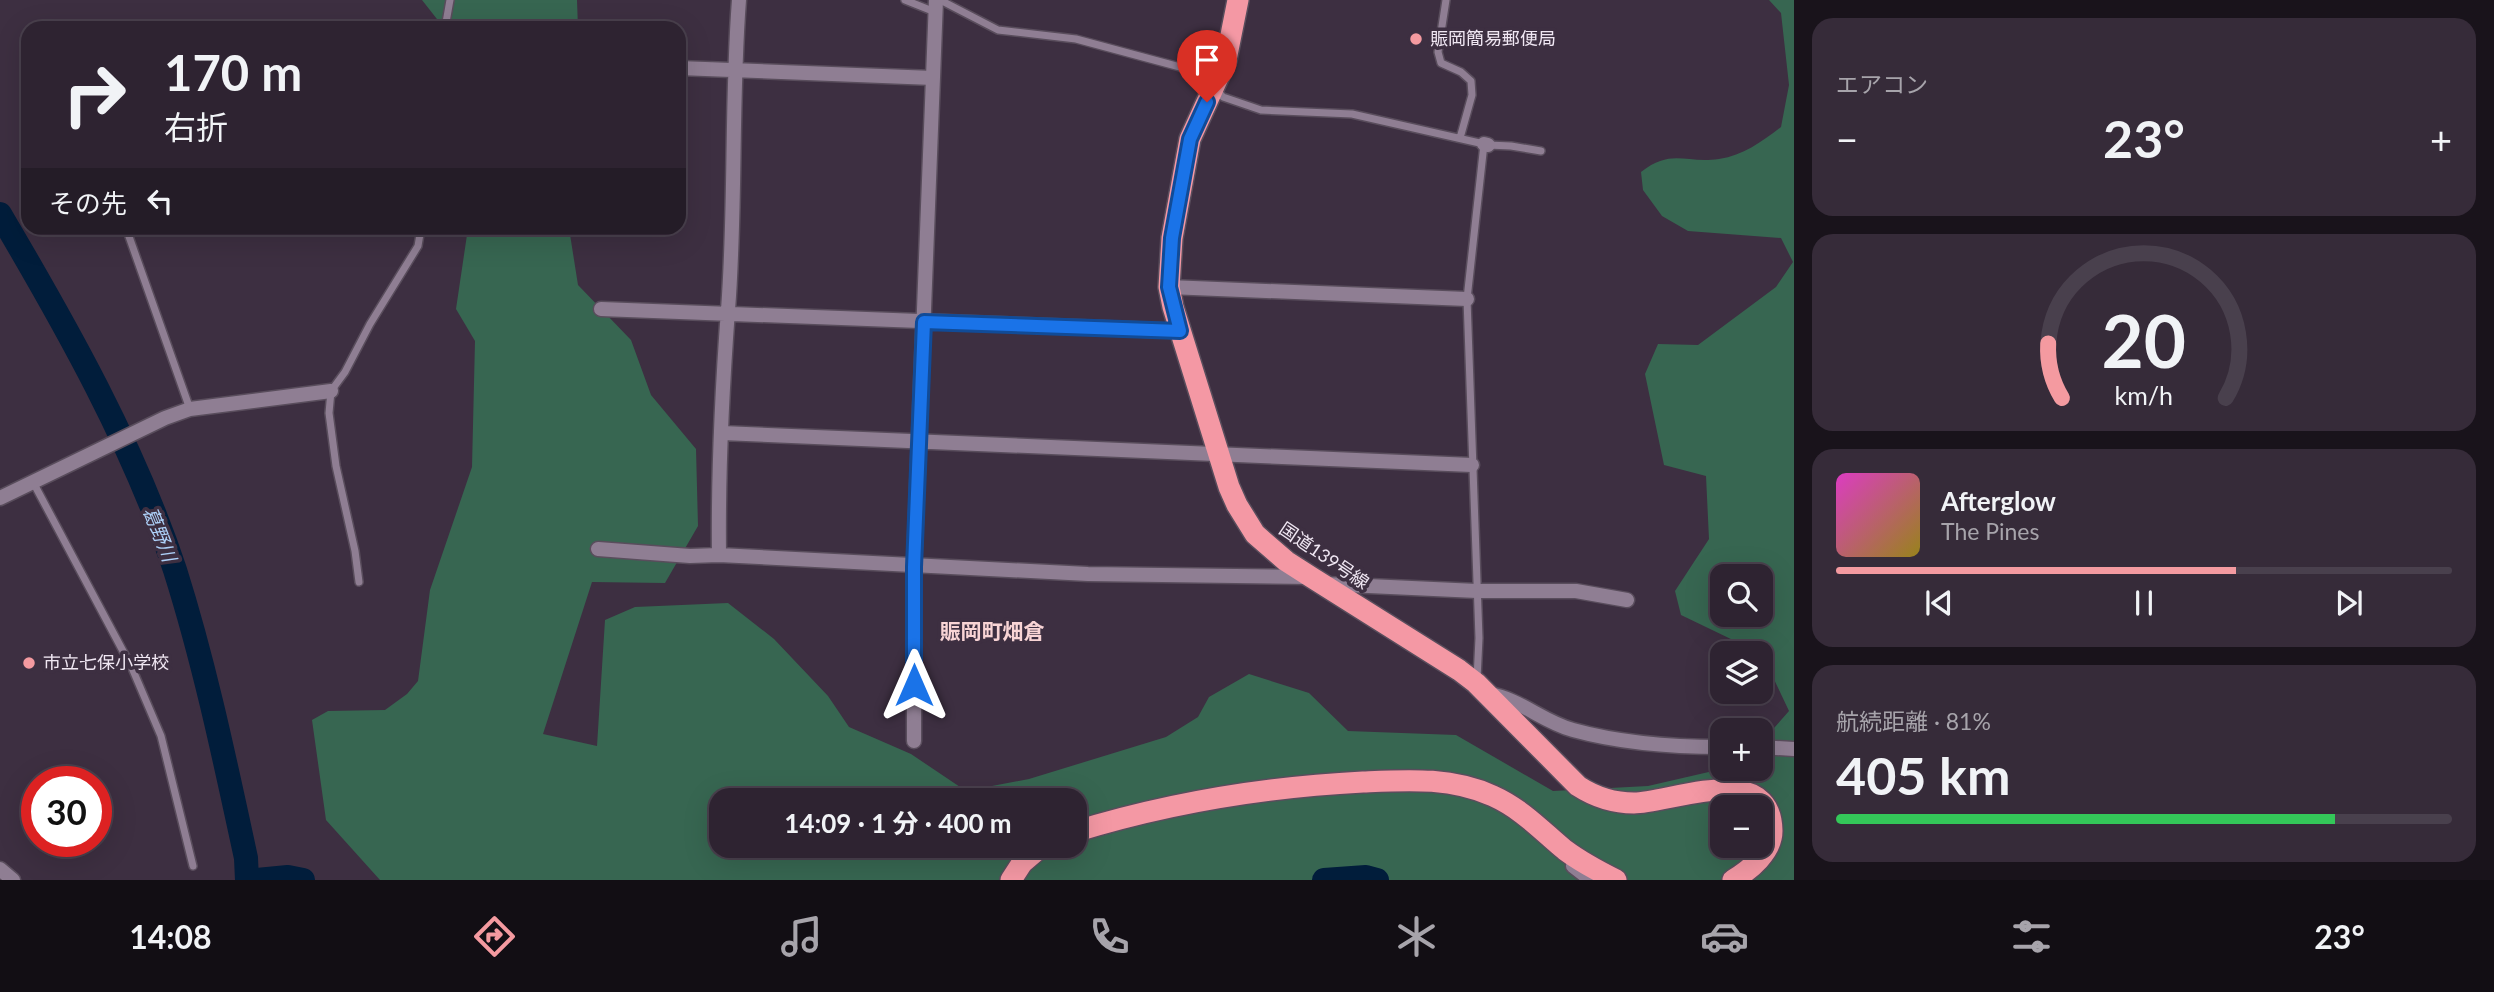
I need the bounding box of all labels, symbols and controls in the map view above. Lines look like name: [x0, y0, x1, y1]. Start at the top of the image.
place label: 賑岡簡易郵便局: [1430, 27, 1556, 49]
pin: [1177, 30, 1237, 102]
marker: 賑岡簡易郵便局: [1408, 31, 1424, 47]
icon: arrive: [1188, 41, 1226, 79]
text: 170 m: [164, 43, 302, 101]
icon: right: [49, 49, 140, 140]
text: エアコン: [1836, 70, 1928, 98]
text: 右折: [164, 107, 228, 146]
text: 23°: [2103, 107, 2185, 169]
text: −: [1836, 116, 1858, 162]
text: +: [2430, 116, 2452, 162]
icon: left: [141, 182, 179, 220]
text: その先: [49, 187, 127, 219]
text: 20: [2102, 297, 2186, 385]
text: km/h: [2115, 380, 2173, 410]
text: Afterglow: [1941, 485, 2056, 517]
water label: 葛野川: [139, 503, 183, 566]
street label: 国道139号線: [1276, 517, 1374, 593]
text: The Pines: [1941, 517, 2039, 545]
map controls: [1710, 564, 1773, 858]
button: search: [1710, 564, 1773, 627]
icon: previous: [1920, 584, 1958, 622]
icon: pause: [2125, 584, 2163, 622]
icon: next: [2330, 584, 2368, 622]
district label: 賑岡町畑倉: [940, 618, 1045, 643]
button: layers: [1710, 641, 1773, 704]
position arrow: [877, 648, 951, 722]
place label: 市立七保小学校: [43, 651, 169, 673]
marker: 市立七保小学校: [21, 655, 37, 671]
text: 航続距離 · 81%: [1836, 707, 1991, 735]
button: +: [1710, 718, 1773, 781]
text: 405 km: [1836, 744, 2010, 806]
speed limit sign: 30: [21, 766, 112, 857]
button: −: [1710, 795, 1773, 858]
text: 14:09 · 1 分 · 400 m: [784, 807, 1012, 839]
icon: directions: [470, 912, 519, 961]
icon: music: [777, 912, 826, 961]
icon: phone: [1085, 912, 1134, 961]
icon: climate: [1392, 912, 1441, 961]
icon: car: [1700, 912, 1749, 961]
icon: filters: [2007, 912, 2056, 961]
text: 14:08: [129, 917, 212, 956]
text: 23°: [2314, 917, 2365, 956]

